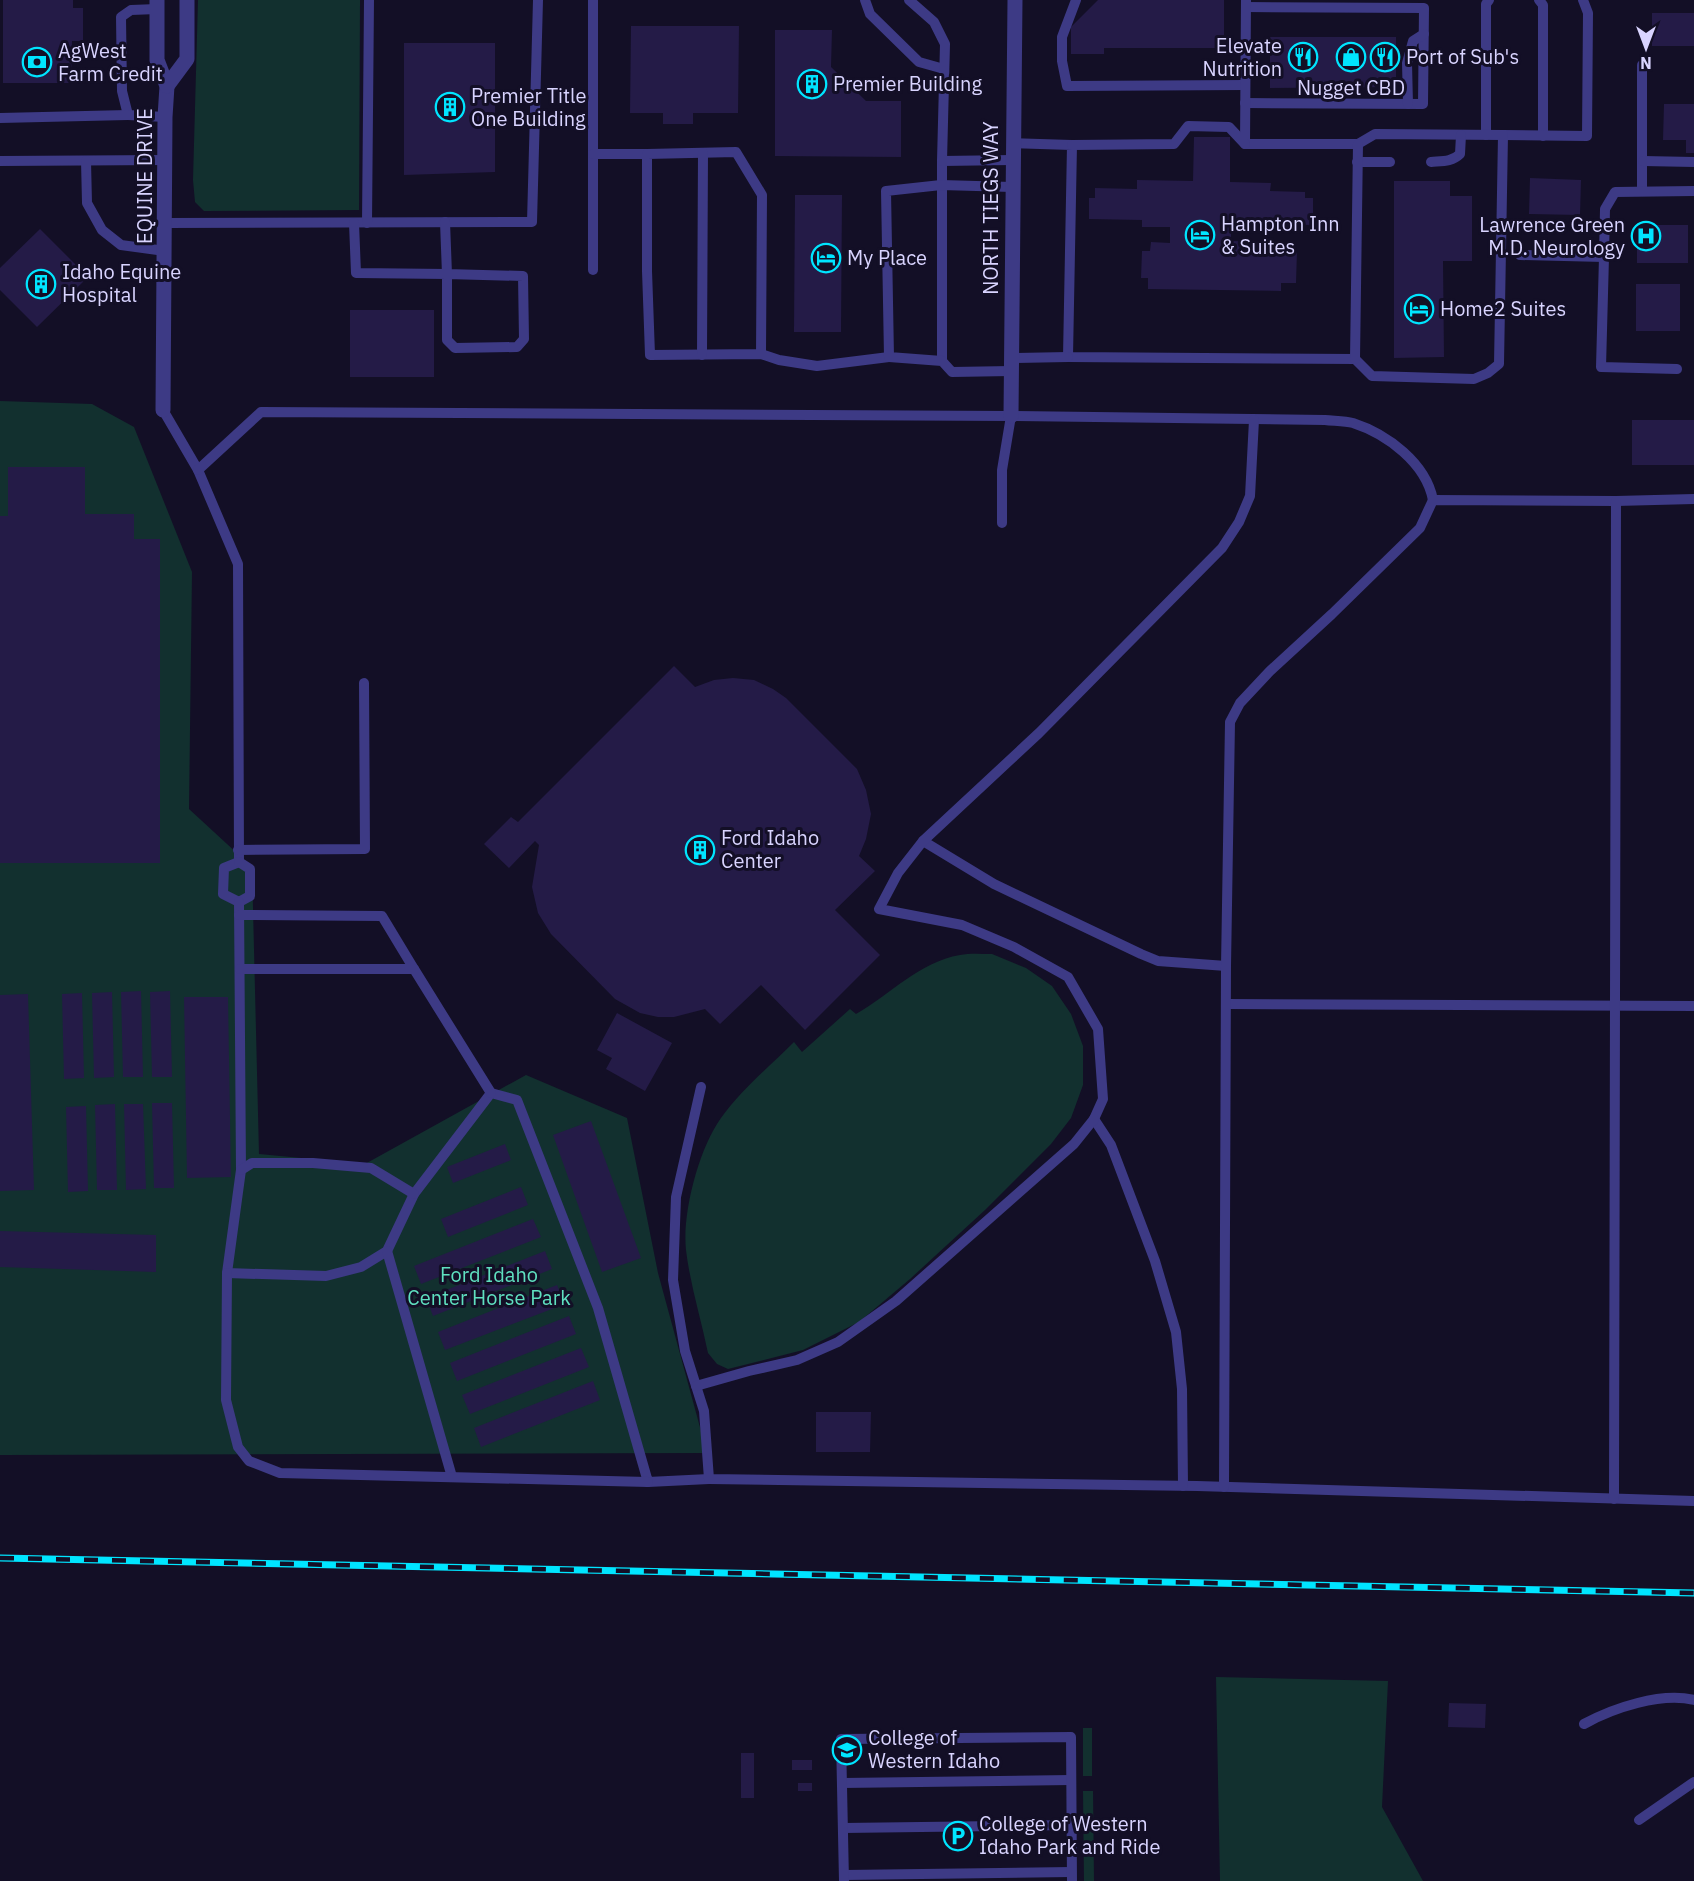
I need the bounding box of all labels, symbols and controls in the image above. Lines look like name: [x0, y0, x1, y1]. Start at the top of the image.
north arrow: [1616, 18, 1676, 78]
place label: Elevate Nutrition: [1203, 32, 1282, 82]
place label: AgWest Farm Credit: [58, 37, 163, 87]
restaurant icon: Elevate Nutrition: [1287, 41, 1319, 73]
shop icon: Nugget CBD: [1335, 41, 1367, 73]
restaurant icon: Port of Sub's: [1369, 41, 1401, 73]
place label: Port of Sub's: [1406, 43, 1519, 70]
bank icon: AgWest Farm Credit: [21, 46, 53, 78]
text: N: [1640, 53, 1652, 73]
building icon: Premier Building: [796, 68, 828, 100]
place label: Premier Building: [833, 70, 982, 97]
place label: Nugget CBD: [1297, 74, 1405, 101]
place label: Premier Title One Building: [471, 82, 587, 132]
building icon: Premier Title One Building: [434, 91, 466, 123]
street label: EQUINE DRIVE: [131, 108, 158, 244]
street label: NORTH TIEGS WAY: [977, 121, 1004, 295]
place label: Hampton Inn & Suites: [1221, 210, 1340, 260]
place label: Lawrence Green M.D. Neurology: [1479, 211, 1625, 261]
hotel icon: Hampton Inn & Suites: [1184, 219, 1216, 251]
hospital icon: Lawrence Green M.D. Neurology: [1630, 220, 1662, 252]
hotel icon: My Place: [810, 242, 842, 274]
place label: My Place: [847, 244, 927, 271]
place label: Idaho Equine Hospital: [62, 258, 181, 308]
building icon: Idaho Equine Hospital: [25, 268, 57, 300]
hotel icon: Home2 Suites: [1403, 293, 1435, 325]
place label: Home2 Suites: [1440, 295, 1566, 322]
place label: Ford Idaho Center: [721, 824, 819, 874]
building icon: Ford Idaho Center: [684, 834, 716, 866]
park label: Ford Idaho Center Horse Park: [407, 1261, 571, 1311]
place label: College of Western Idaho: [868, 1724, 1000, 1774]
school or university icon: College of Western Idaho: [831, 1734, 863, 1766]
place label: College of Western Idaho Park and Ride: [979, 1810, 1160, 1860]
parking icon: College of Western Idaho Park and Ride: [942, 1820, 974, 1852]

